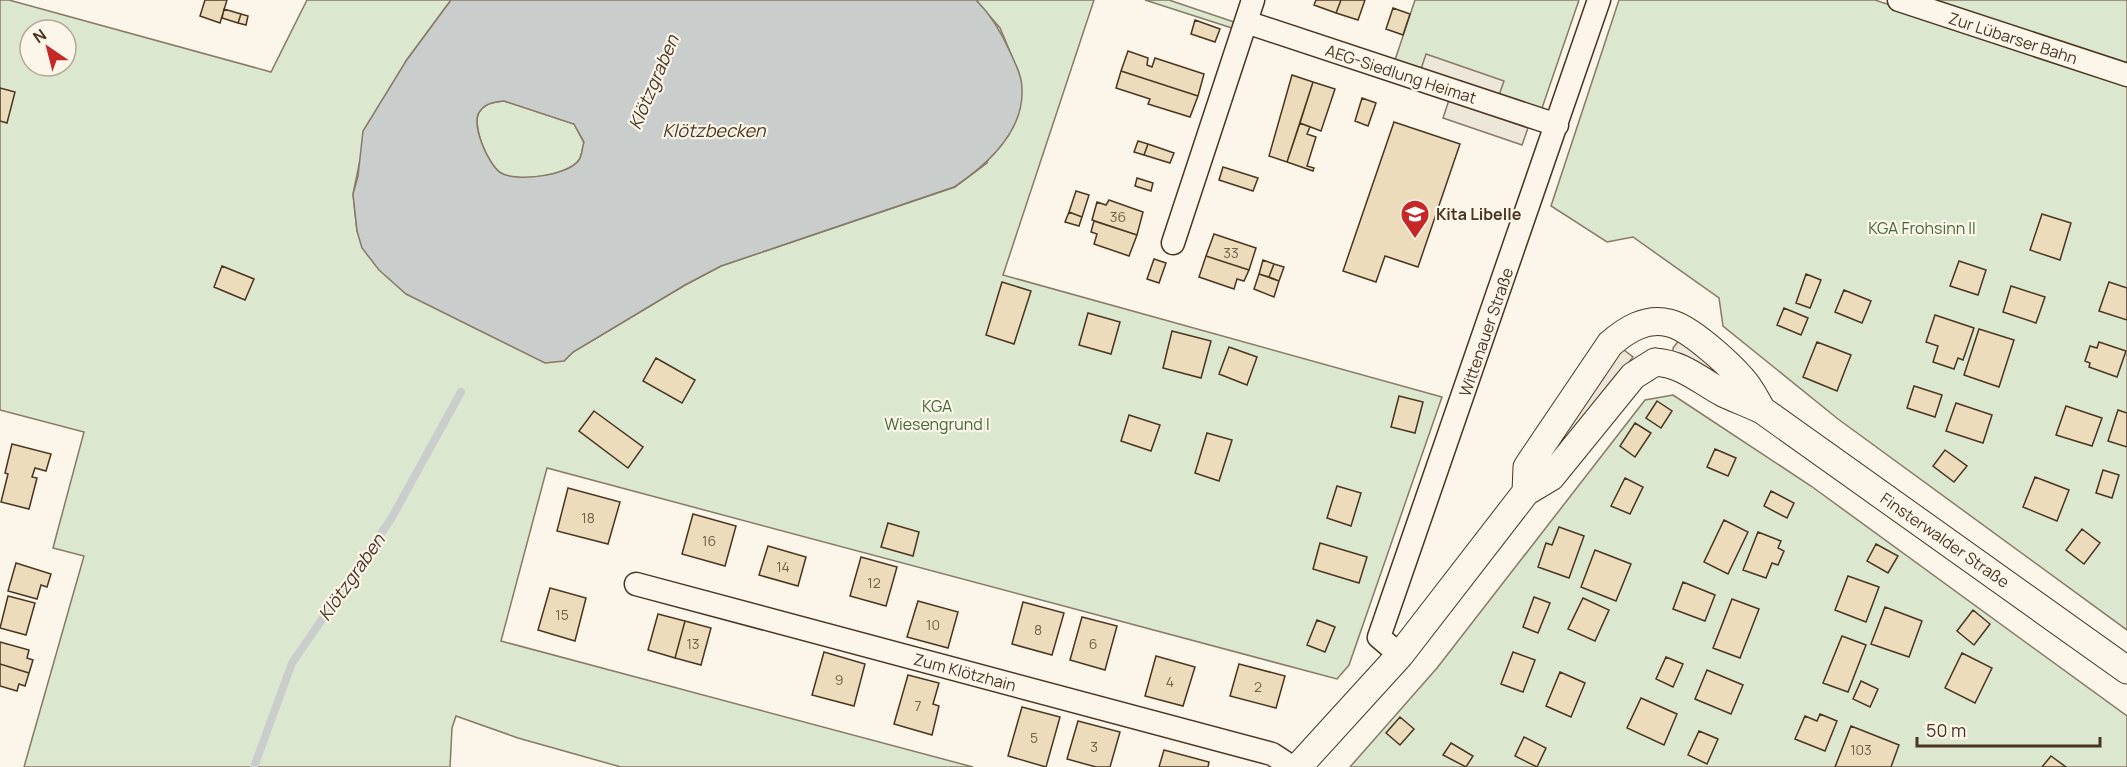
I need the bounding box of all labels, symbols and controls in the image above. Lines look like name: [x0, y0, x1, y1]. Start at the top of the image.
street label: Zur Lübarser Bahn: [1946, 7, 2080, 69]
north arrow: [18, 18, 78, 78]
text: N: [28, 23, 50, 48]
water label: Klötzgraben: [622, 30, 684, 133]
street label: AEG-Siedlung Heimat: [1323, 39, 1479, 109]
water label: Klötzbecken: [662, 118, 767, 142]
school or university icon: Kita Libelle: [1399, 198, 1431, 240]
place label: Kita Libelle: [1436, 203, 1522, 225]
house number: 36: [1110, 207, 1126, 226]
park label: KGA Frohsinn II: [1868, 217, 1976, 239]
house number: 33: [1223, 243, 1239, 262]
street label: Wittenauer Straße: [1454, 265, 1518, 399]
park label: KGA Wiesengrund I: [884, 395, 990, 435]
street label: Finsterwalder Straße: [1876, 487, 2014, 593]
house number: 18: [581, 508, 595, 527]
water label: Klötzgraben: [312, 528, 390, 625]
house number: 16: [702, 531, 716, 550]
house number: 14: [776, 557, 790, 576]
house number: 12: [867, 573, 881, 592]
house number: 15: [555, 605, 569, 624]
house number: 10: [926, 615, 940, 634]
house number: 8: [1034, 620, 1042, 639]
house number: 13: [686, 634, 700, 653]
house number: 6: [1089, 634, 1097, 653]
street label: Zum Klötzhain: [911, 648, 1019, 696]
house number: 9: [835, 670, 843, 689]
house number: 4: [1166, 672, 1174, 691]
house number: 2: [1254, 677, 1262, 696]
house number: 7: [914, 696, 922, 715]
scale bar: [1917, 710, 2100, 748]
text: 50 m: [1926, 718, 1966, 742]
house number: 5: [1030, 728, 1038, 747]
house number: 3: [1090, 737, 1098, 756]
house number: 103: [1850, 740, 1872, 759]

